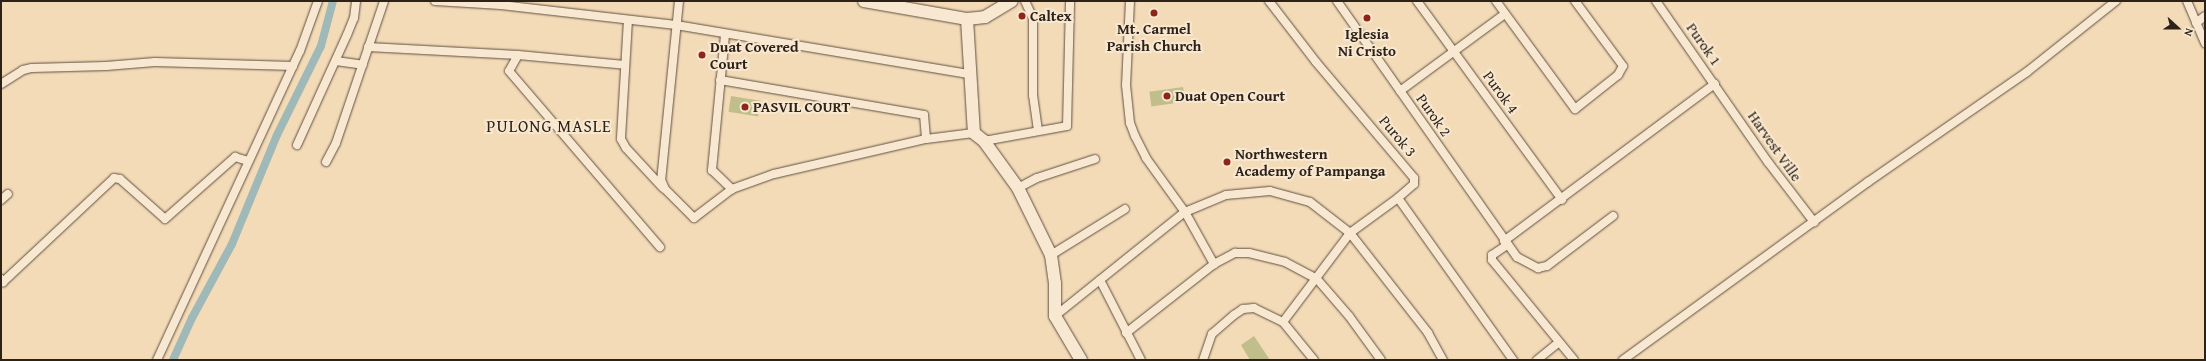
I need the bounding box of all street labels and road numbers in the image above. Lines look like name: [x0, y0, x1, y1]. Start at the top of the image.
street label: Purok 1: [1683, 19, 1725, 69]
street label: Purok 4: [1480, 67, 1522, 117]
street label: Purok 2: [1413, 90, 1455, 140]
street label: Harvest Ville: [1744, 107, 1806, 185]
street label: Purok 3: [1376, 112, 1420, 160]

